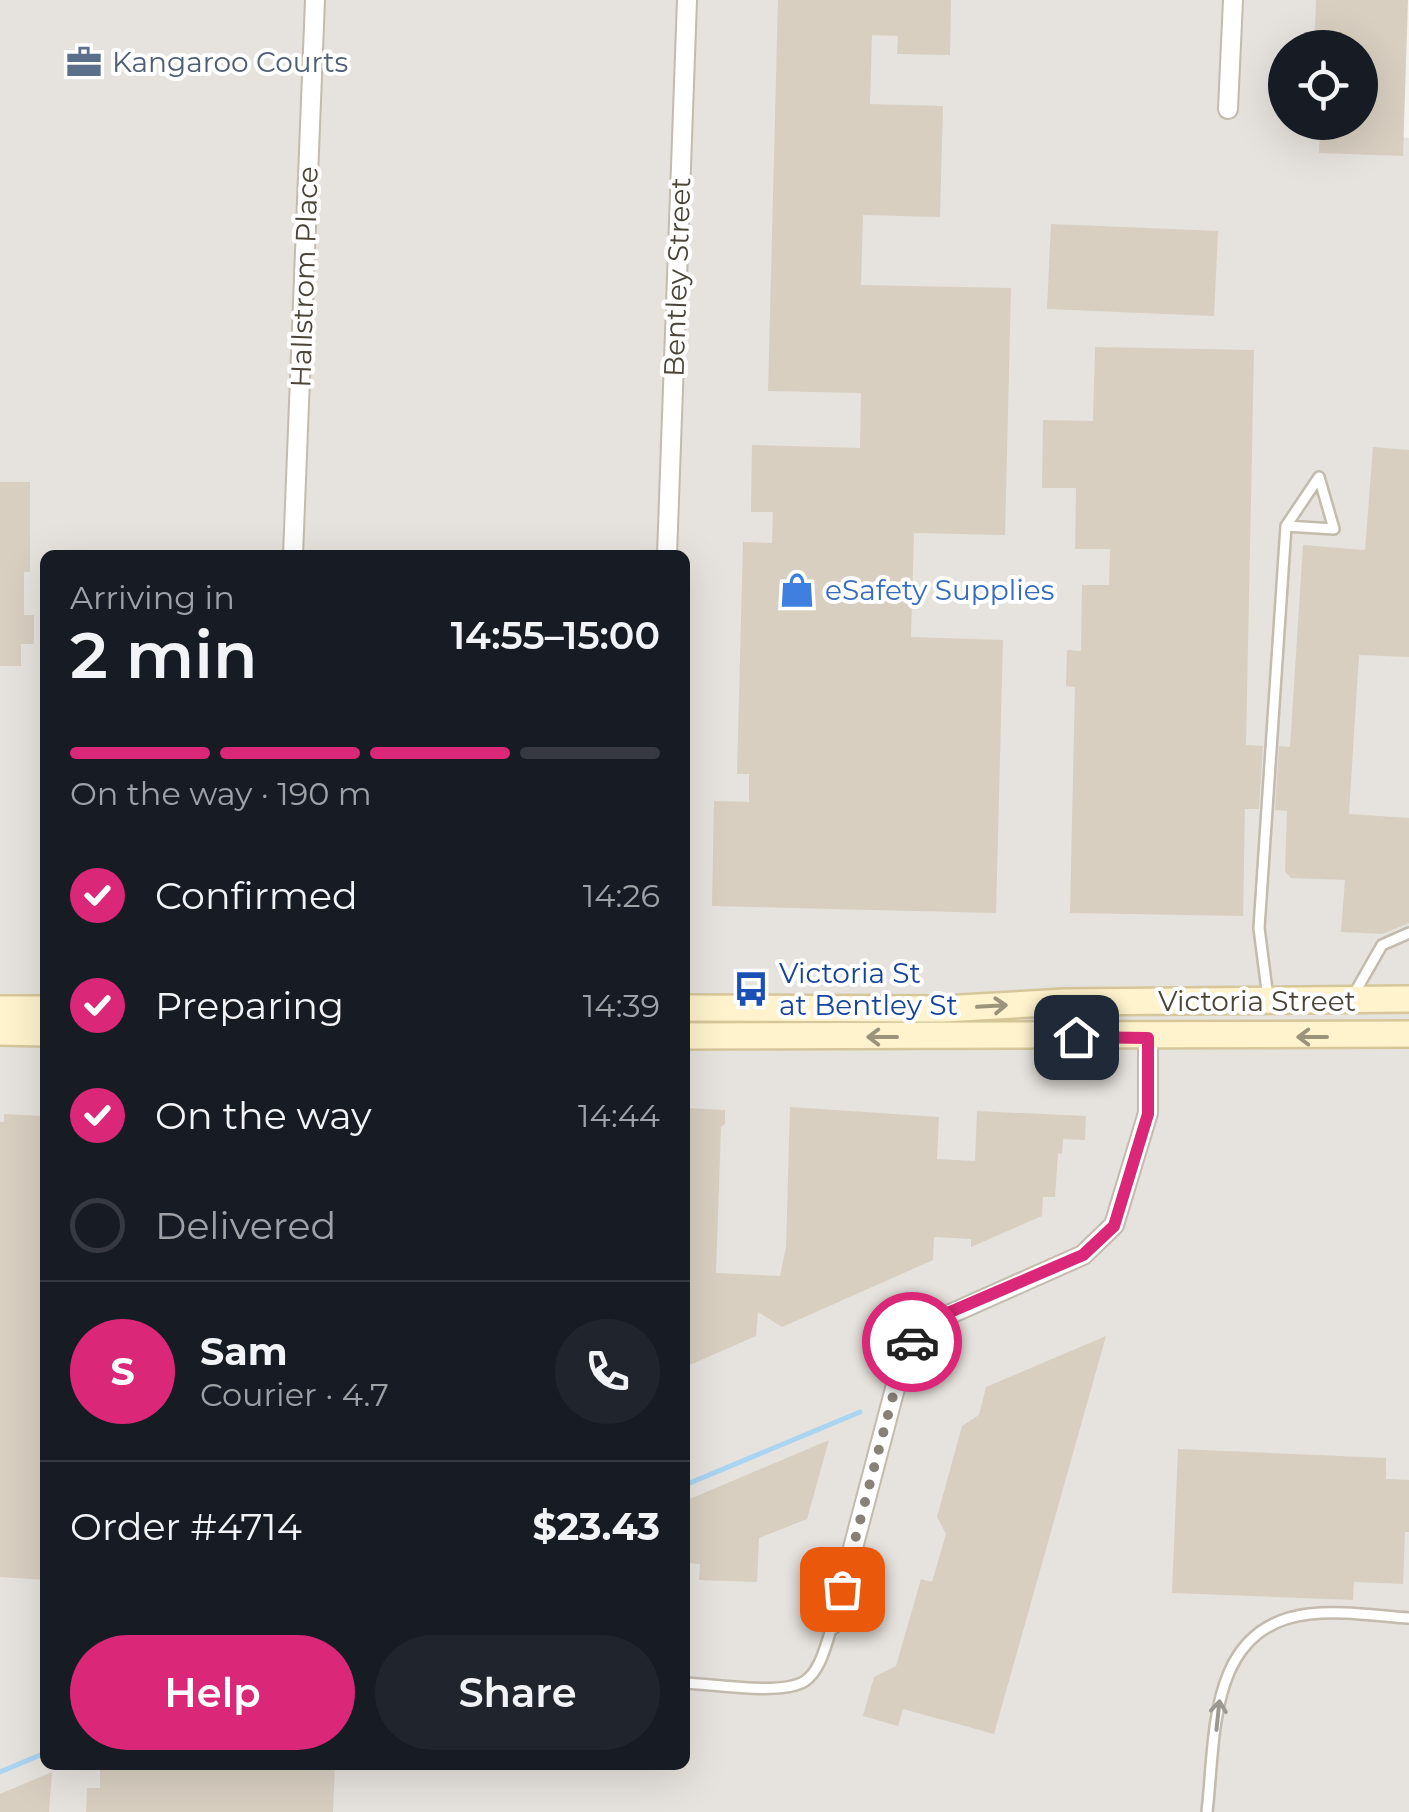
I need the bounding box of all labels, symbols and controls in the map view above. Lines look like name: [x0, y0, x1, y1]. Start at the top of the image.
map controls: [1268, 30, 1378, 140]
button: locate: [1268, 30, 1378, 140]
office icon: Kangaroo Courts: [65, 43, 103, 81]
place label: Kangaroo Courts: [112, 45, 348, 79]
street label: Hallstrom Place: [283, 166, 325, 388]
street label: Bentley Street: [657, 177, 697, 377]
shop icon: eSafety Supplies: [778, 571, 816, 609]
place label: eSafety Supplies: [825, 573, 1054, 607]
text: Arriving in: [70, 578, 235, 617]
text: 14:55–15:00: [451, 612, 660, 659]
text: 2 min: [70, 615, 258, 694]
text: On the way · 190 m: [70, 774, 372, 813]
icon: check: [70, 868, 125, 923]
text: Confirmed: [155, 872, 358, 919]
text: 14:26: [583, 876, 660, 915]
place label: Victoria St at Bentley St: [779, 956, 958, 1022]
bus stop icon: Victoria St at Bentley St: [732, 970, 770, 1008]
icon: check: [70, 978, 125, 1033]
text: Preparing: [155, 982, 344, 1029]
street label: Victoria Street: [1158, 984, 1356, 1018]
text: 14:39: [583, 986, 660, 1025]
pin: [1034, 995, 1119, 1080]
one-way arrow: [976, 996, 1008, 1015]
icon: home: [1049, 1010, 1104, 1065]
one-way arrow: [866, 1028, 898, 1046]
one-way arrow: [1296, 1028, 1328, 1046]
icon: check: [70, 1088, 125, 1143]
text: On the way: [155, 1092, 372, 1139]
text: 14:44: [578, 1096, 660, 1135]
text: Delivered: [155, 1202, 336, 1249]
courier: [862, 1292, 962, 1392]
icon: car: [885, 1315, 940, 1370]
button: phone: [555, 1319, 660, 1424]
text: Sam: [200, 1328, 288, 1375]
text: S: [110, 1348, 135, 1395]
text: Courier · 4.7: [200, 1375, 389, 1414]
text: Order #4714: [70, 1503, 302, 1550]
text: $23.43: [532, 1503, 660, 1550]
pin: [800, 1547, 885, 1632]
icon: bag: [815, 1562, 870, 1617]
button: Help: [70, 1635, 355, 1750]
button: Share: [375, 1635, 660, 1750]
one-way arrow: [1209, 1699, 1228, 1732]

